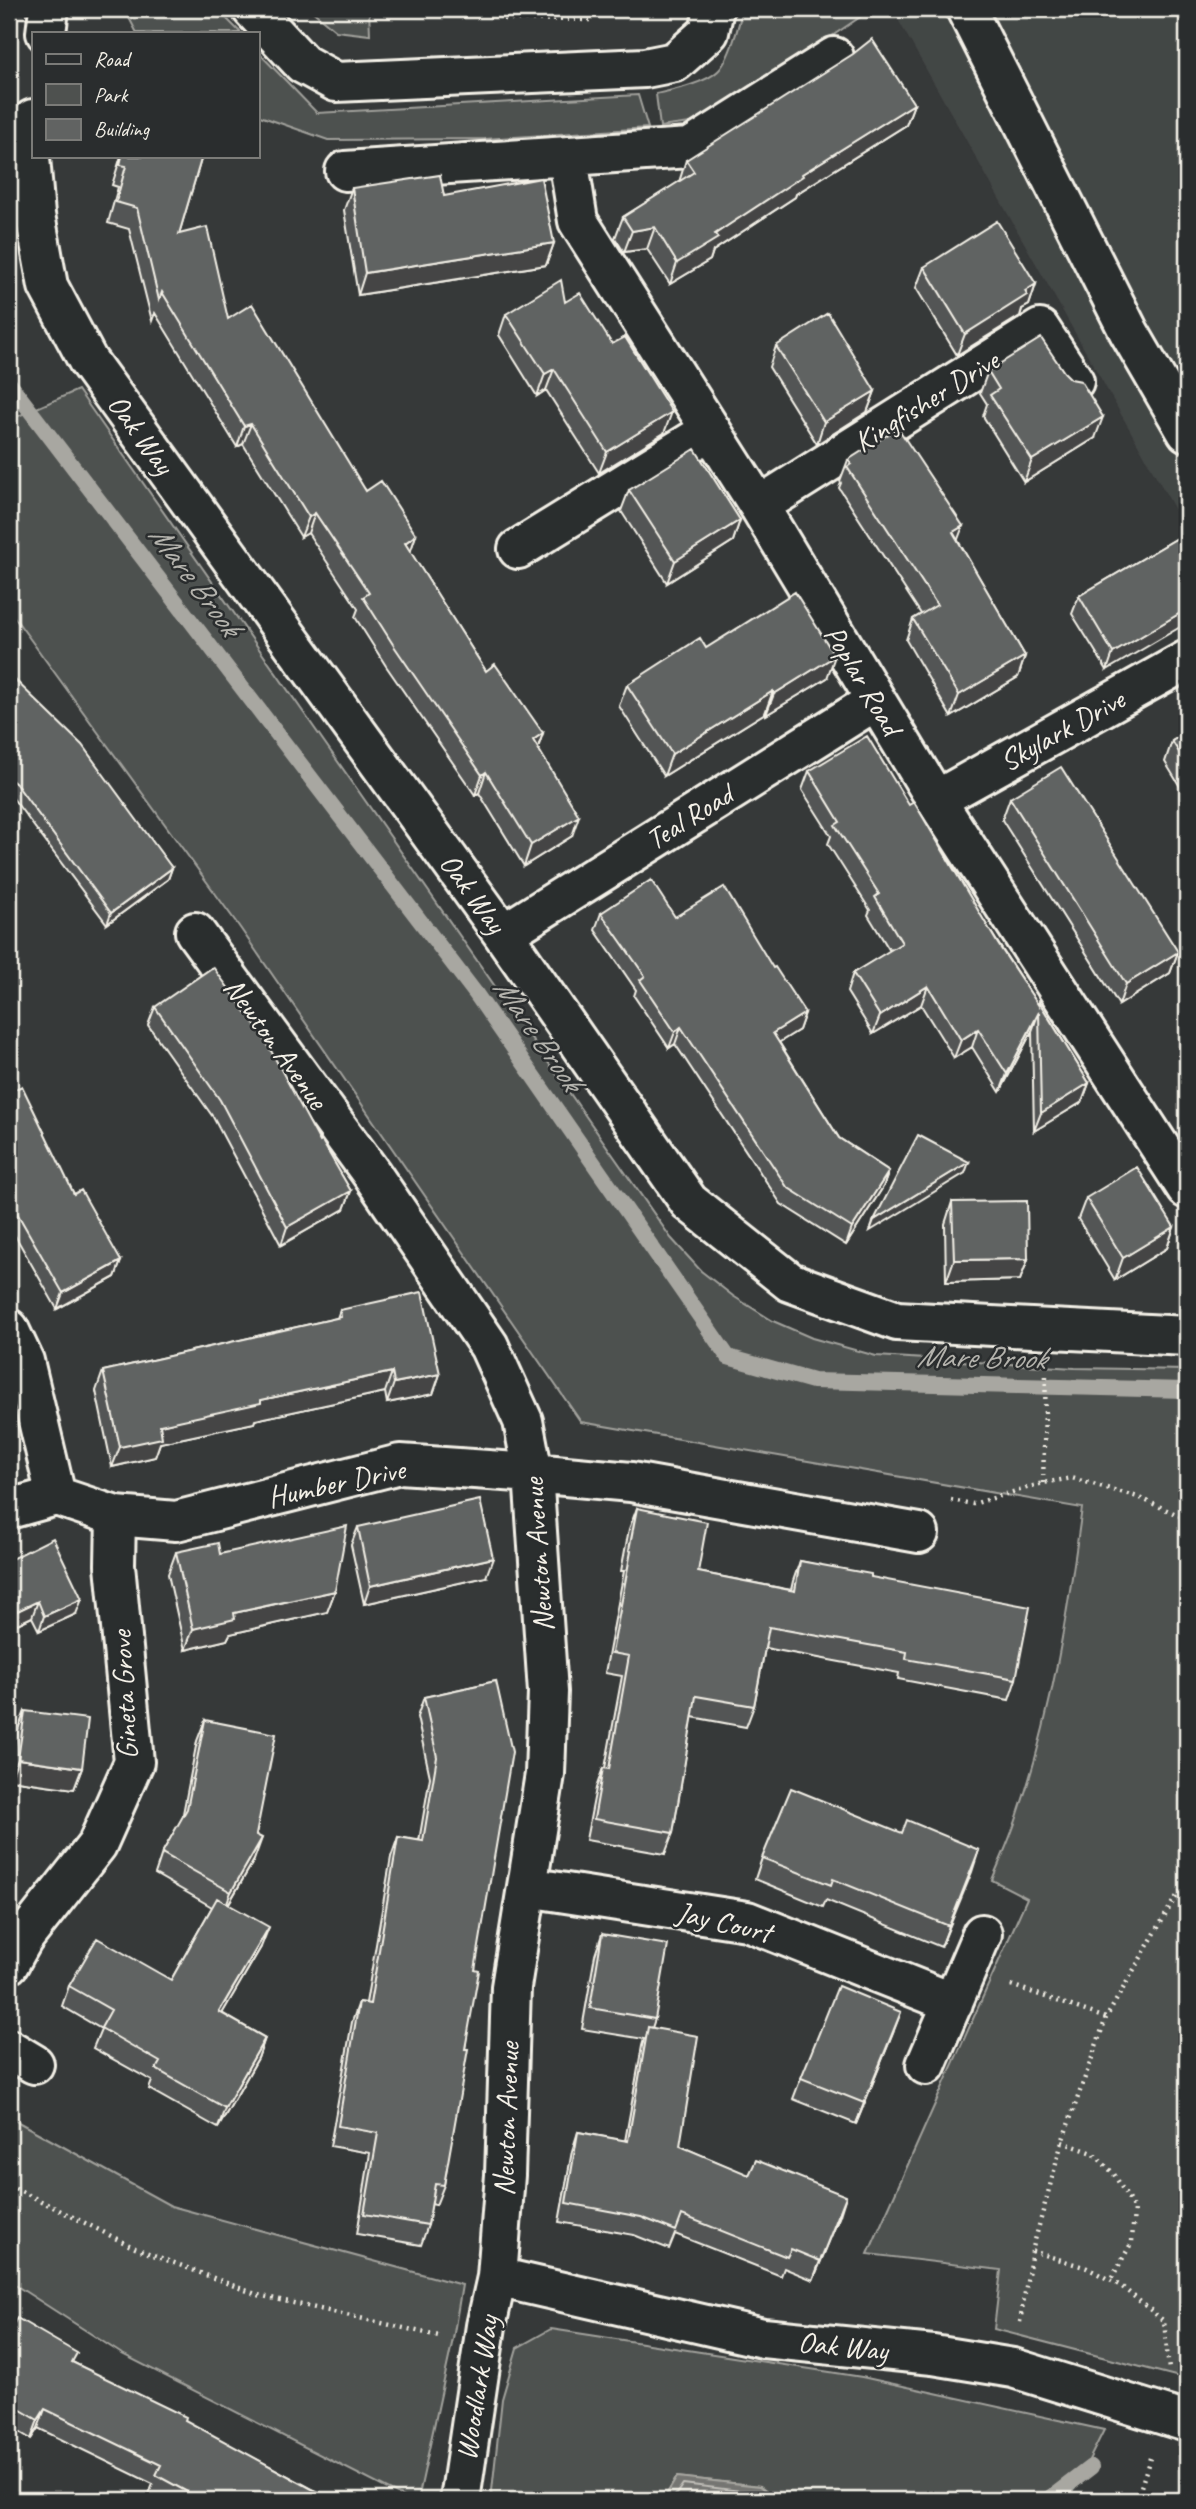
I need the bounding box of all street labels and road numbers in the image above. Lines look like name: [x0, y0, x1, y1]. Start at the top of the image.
street label: Kingfisher Drive: [846, 340, 1008, 461]
street label: Oak Way: [99, 386, 184, 483]
street label: Poplar Road: [815, 618, 913, 745]
street label: Skylark Drive: [993, 679, 1133, 780]
street label: Teal Road: [638, 773, 743, 858]
street label: Oak Way: [431, 845, 516, 942]
street label: Newton Avenue: [215, 970, 338, 1118]
street label: Humber Drive: [264, 1449, 410, 1516]
street label: Newton Avenue: [514, 1475, 562, 1633]
street label: Gineta Grove: [102, 1627, 146, 1760]
street label: Jay Court: [671, 1892, 779, 1952]
street label: Newton Avenue: [484, 2039, 528, 2196]
street label: Woodlark Way: [447, 2311, 507, 2463]
street label: Oak Way: [796, 2322, 892, 2370]

